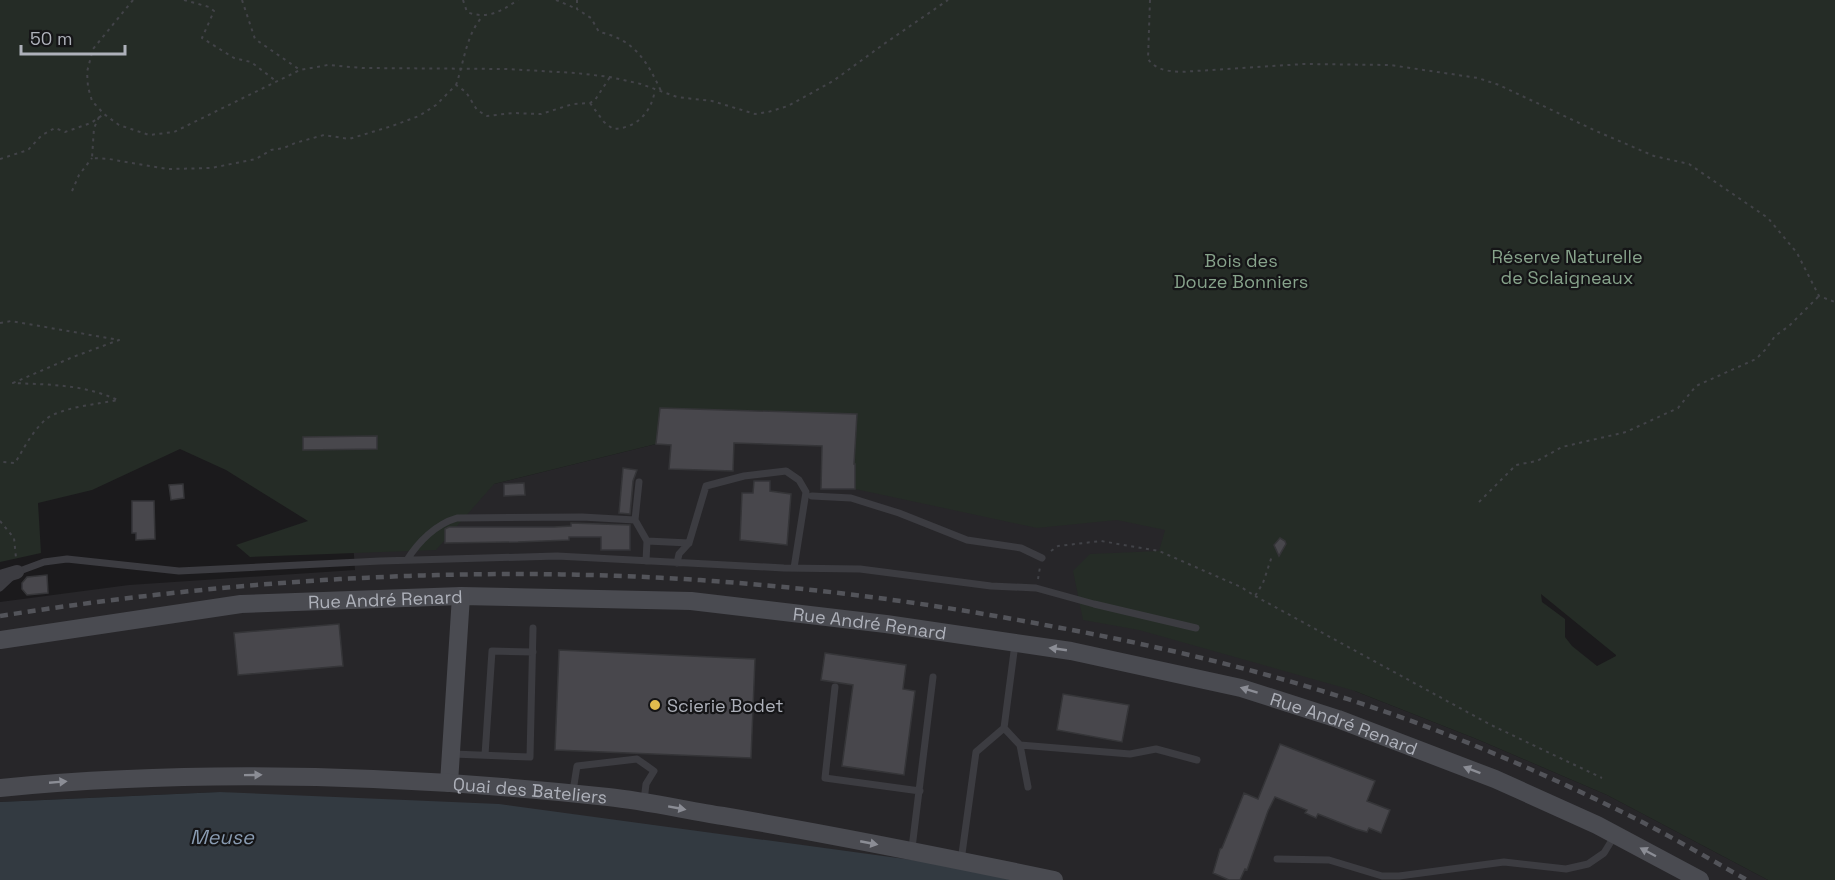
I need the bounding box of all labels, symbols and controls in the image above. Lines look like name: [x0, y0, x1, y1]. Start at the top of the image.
scale bar: [21, 18, 124, 56]
text: 50 m: [30, 27, 72, 50]
park label: Réserve Naturelle de Sclaigneaux: [1491, 245, 1643, 289]
park label: Bois des Douze Bonniers: [1174, 249, 1308, 293]
street label: Rue André Renard: [308, 584, 463, 613]
street label: Rue André Renard: [792, 602, 948, 644]
one-way arrow: [1049, 645, 1068, 654]
one-way arrow: [1240, 685, 1258, 694]
street label: Rue André Renard: [1268, 687, 1421, 760]
place label: Scierie Bodet: [667, 694, 784, 717]
marker: Scierie Bodet: [648, 698, 662, 712]
one-way arrow: [1463, 765, 1481, 774]
one-way arrow: [244, 770, 263, 780]
street label: Quai des Bateliers: [452, 772, 608, 808]
one-way arrow: [49, 777, 68, 787]
one-way arrow: [668, 804, 687, 813]
water label: Meuse: [190, 824, 255, 850]
one-way arrow: [860, 839, 879, 848]
one-way arrow: [1640, 847, 1657, 857]

